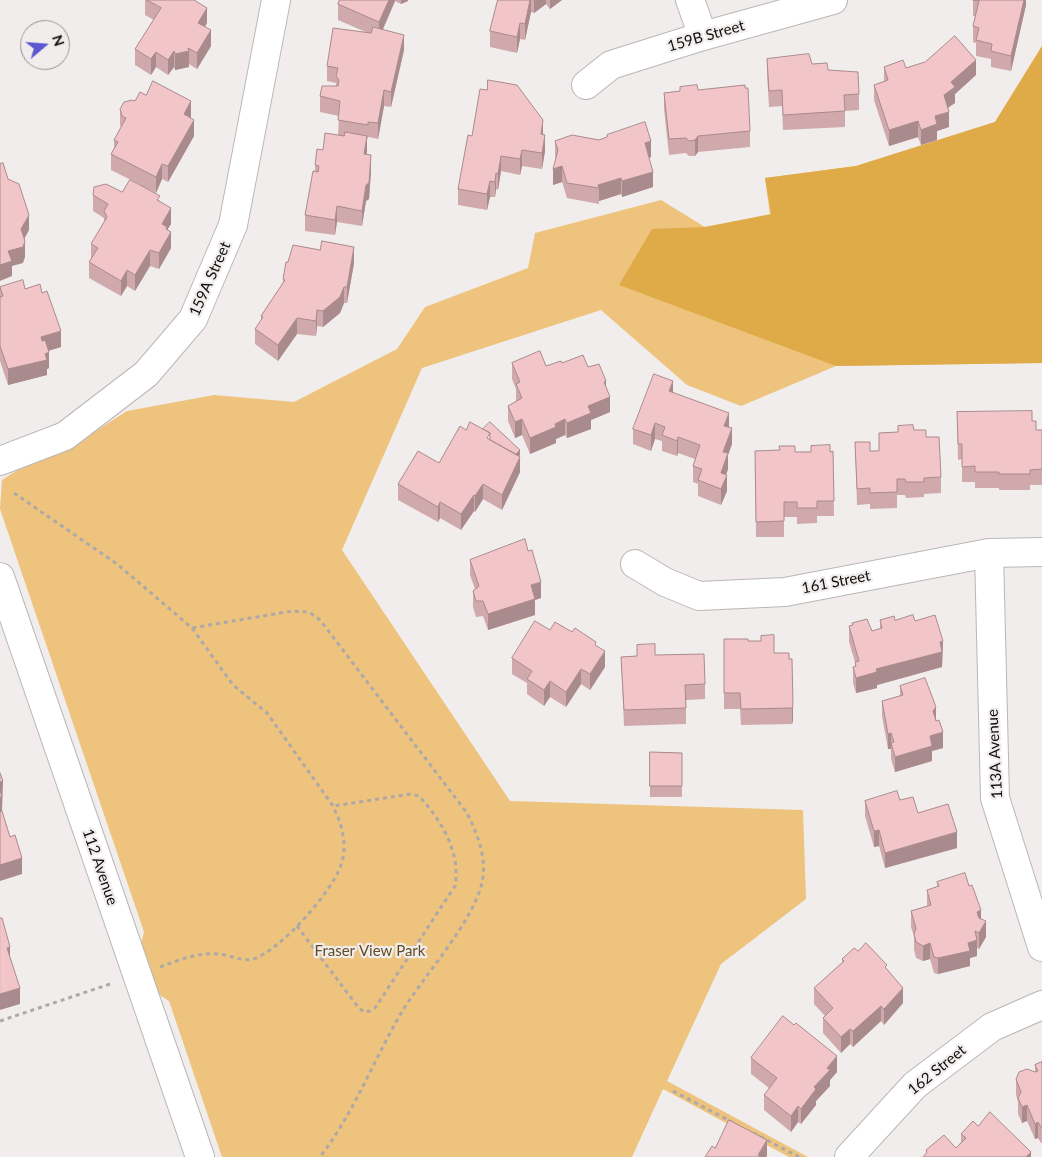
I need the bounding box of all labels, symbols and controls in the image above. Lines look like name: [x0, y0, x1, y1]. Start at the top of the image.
street label: 159B Street: [665, 16, 747, 56]
north arrow: [20, 20, 70, 70]
text: N: [49, 33, 69, 48]
street label: 159A Street: [186, 239, 234, 319]
street label: 161 Street: [800, 567, 872, 597]
street label: 113A Avenue: [984, 709, 1006, 799]
street label: 112 Avenue: [79, 826, 121, 908]
park label: Fraser View Park: [315, 942, 425, 960]
street label: 162 Street: [904, 1041, 970, 1099]

